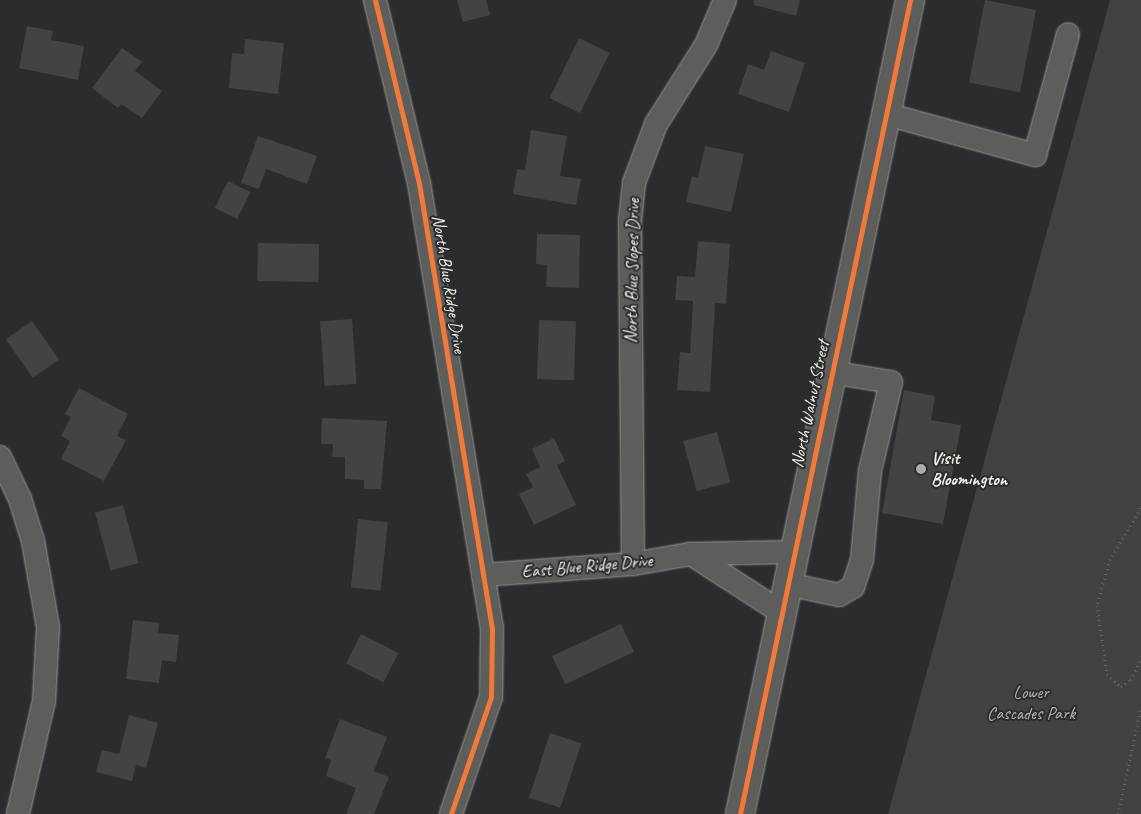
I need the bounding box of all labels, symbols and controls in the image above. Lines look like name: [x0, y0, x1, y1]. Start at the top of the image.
street label: North Blue Slopes Drive: [620, 198, 644, 344]
street label: North Blue Ridge Drive: [427, 213, 471, 355]
street label: North Walnut Street: [786, 338, 834, 470]
place label: Visit Bloomington: [931, 448, 1007, 490]
marker: Visit Bloomington: [915, 463, 927, 475]
street label: East Blue Ridge Drive: [520, 549, 654, 583]
park label: Lower Cascades Park: [987, 682, 1075, 724]

